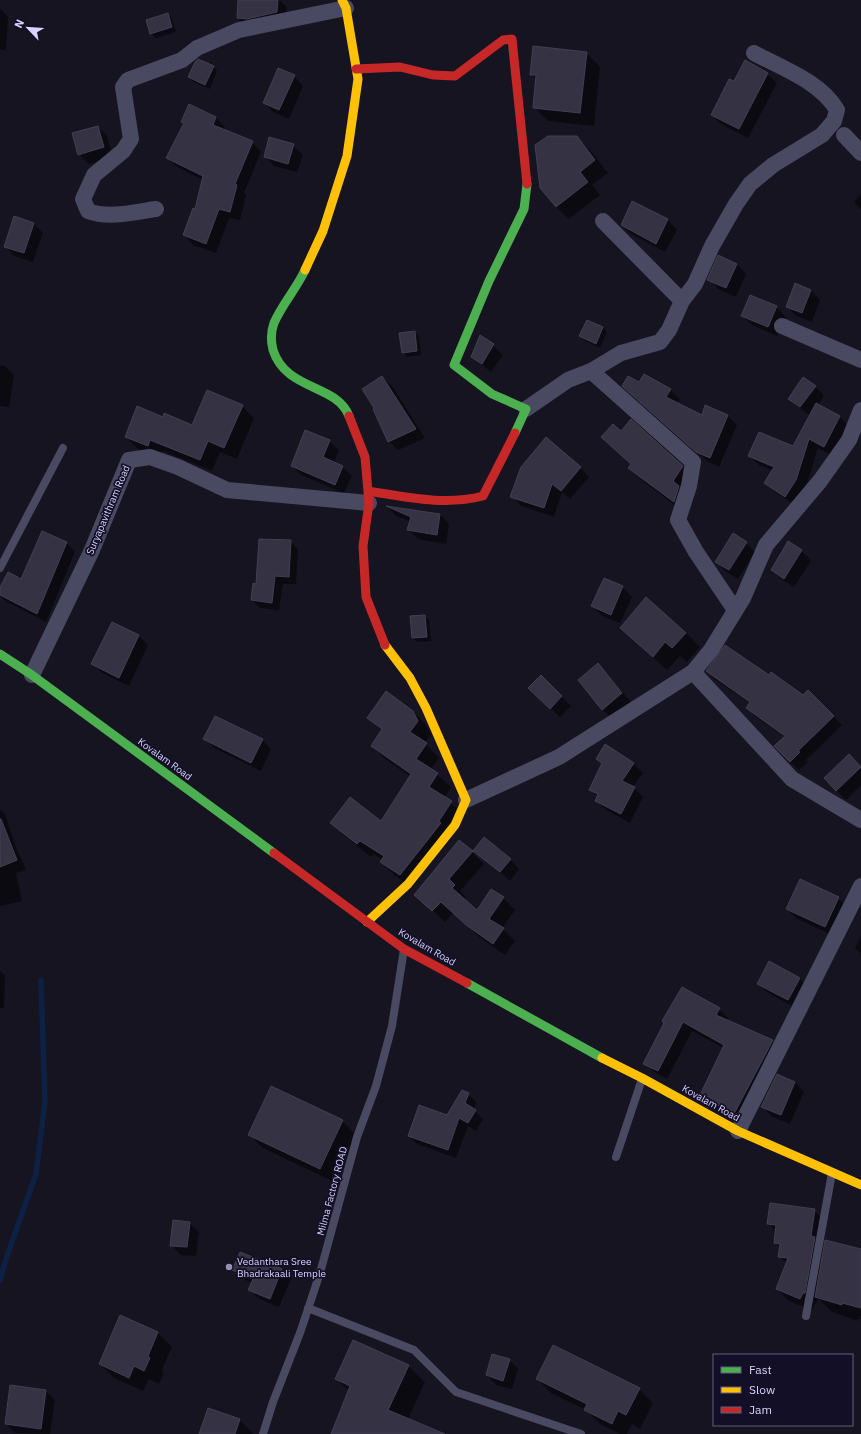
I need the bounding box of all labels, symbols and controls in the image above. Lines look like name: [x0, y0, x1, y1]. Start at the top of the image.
north arrow: [8, 8, 48, 48]
text: N: [11, 17, 27, 30]
street label: Suryapavithram Road: [83, 463, 133, 557]
street label: Kovalam Road: [135, 735, 195, 783]
street label: Kovalam Road: [396, 925, 458, 969]
street label: Kovalam Road: [680, 1082, 742, 1124]
street label: Milma Factory ROAD: [314, 1145, 350, 1237]
place label: Vedanthara Sree Bhadrakaali Temple: [237, 1255, 327, 1280]
marker: Vedanthara Sree Bhadrakaali Temple: [224, 1262, 234, 1272]
legend: [713, 1354, 853, 1426]
text: Fast: [749, 1362, 772, 1377]
text: Slow: [749, 1382, 775, 1397]
text: Jam: [749, 1402, 772, 1417]

